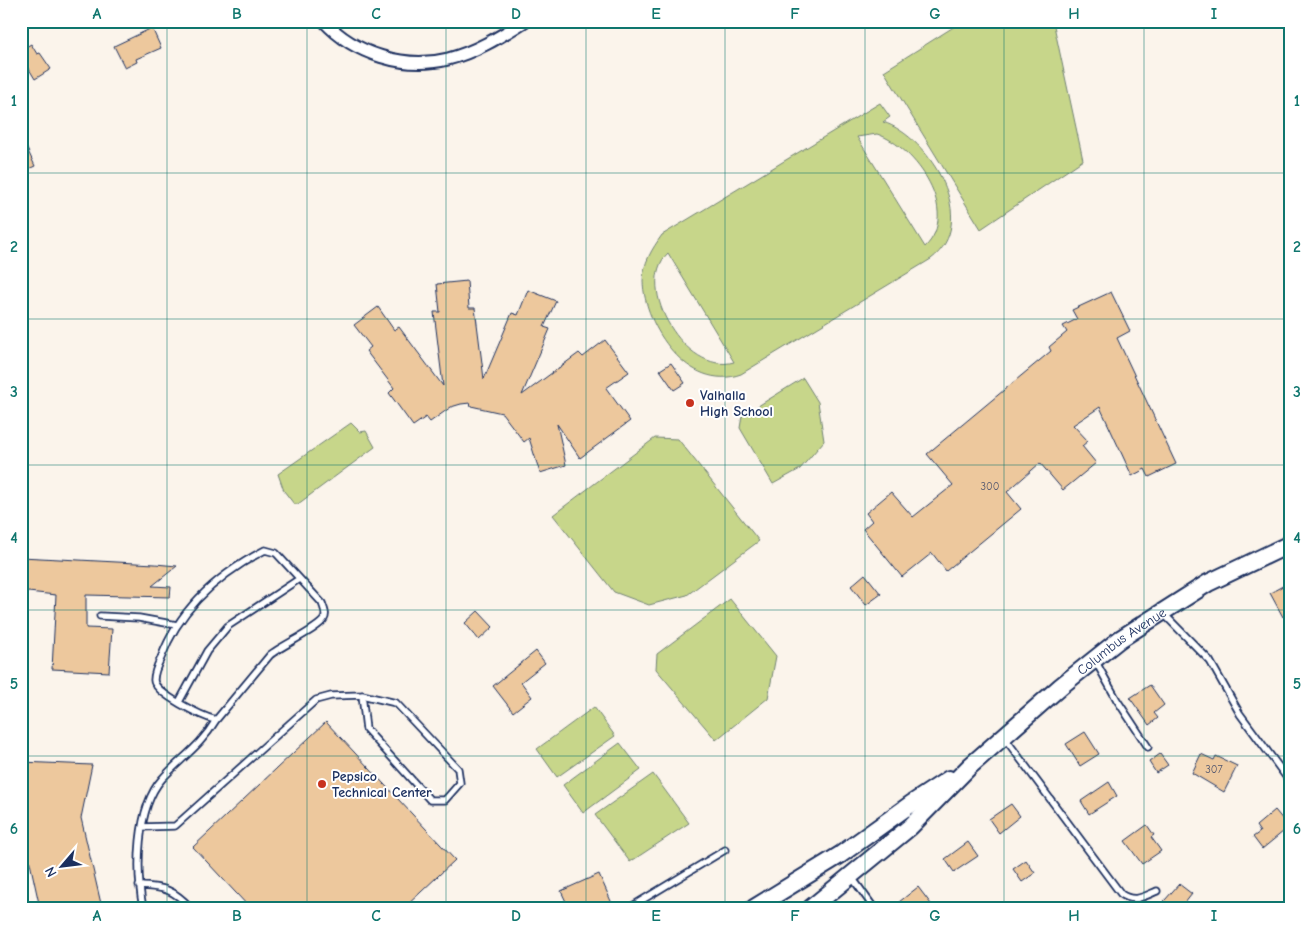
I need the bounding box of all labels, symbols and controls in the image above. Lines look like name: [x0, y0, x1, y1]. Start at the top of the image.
text: A: [93, 5, 102, 23]
text: B: [232, 5, 242, 23]
text: C: [371, 5, 381, 23]
text: D: [511, 5, 521, 23]
text: E: [651, 5, 661, 23]
text: F: [790, 5, 800, 23]
text: G: [929, 5, 941, 23]
text: H: [1068, 5, 1080, 23]
text: I: [1211, 5, 1217, 23]
text: 1: [11, 92, 17, 110]
text: 1: [1294, 92, 1300, 110]
text: 2: [10, 238, 18, 256]
text: 2: [1293, 238, 1301, 256]
text: 3: [10, 383, 18, 401]
text: 3: [1293, 383, 1301, 401]
place label: Valhalla High School: [700, 387, 773, 420]
marker: Valhalla High School: [684, 397, 696, 409]
house number: 300: [981, 480, 999, 493]
text: 4: [10, 529, 18, 547]
text: 4: [1293, 529, 1301, 547]
street label: Columbus Avenue: [1074, 604, 1169, 679]
text: 5: [10, 675, 18, 693]
text: 5: [1293, 675, 1301, 693]
house number: 307: [1205, 763, 1223, 776]
place label: Pepsico Technical Center: [332, 768, 432, 801]
marker: Pepsico Technical Center: [316, 778, 328, 790]
text: 6: [10, 820, 18, 838]
text: 6: [1293, 820, 1301, 838]
north arrow: [38, 842, 88, 892]
text: N: [41, 864, 61, 880]
text: A: [93, 907, 102, 925]
text: B: [232, 907, 242, 925]
text: C: [371, 907, 381, 925]
text: D: [511, 907, 521, 925]
text: E: [651, 907, 661, 925]
text: F: [790, 907, 800, 925]
text: G: [929, 907, 941, 925]
text: H: [1068, 907, 1080, 925]
text: I: [1211, 907, 1217, 925]

